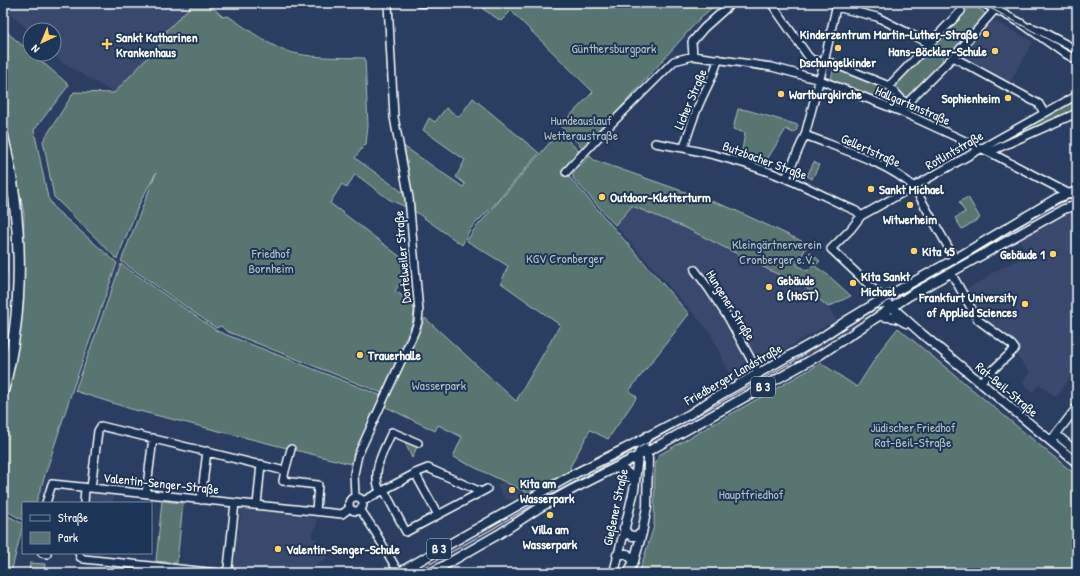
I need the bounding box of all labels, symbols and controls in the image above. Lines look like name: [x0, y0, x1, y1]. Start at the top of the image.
north arrow: [22, 22, 62, 62]
place label: Kinderzentrum Martin-Luther-Straße: [800, 25, 979, 44]
place label: Sankt Katharinen Krankenhaus: [116, 28, 198, 61]
marker: Kinderzentrum Martin-Luther-Straße: [981, 29, 991, 39]
marker: Sankt Katharinen Krankenhaus: [101, 38, 113, 50]
park label: Günthersburgpark: [572, 39, 657, 57]
text: N: [28, 42, 42, 56]
place label: Hans-Böckler-Schule: [888, 42, 988, 60]
marker: Dschungelkinder: [833, 43, 843, 53]
marker: Hans-Böckler-Schule: [990, 46, 1000, 56]
place label: Dschungelkinder: [800, 53, 877, 72]
street label: Licher Straße: [669, 66, 711, 132]
street label: Hallgartenstraße: [873, 81, 953, 129]
place label: Wartburgkirche: [789, 85, 863, 104]
marker: Wartburgkirche: [776, 89, 786, 99]
place label: Sophienheim: [941, 89, 1000, 108]
marker: Sophienheim: [1003, 93, 1013, 103]
park label: Hundeauslauf Wetteraustraße: [544, 111, 618, 144]
street label: Rotlintstraße: [922, 126, 986, 174]
street label: Gellertstraße: [838, 129, 904, 171]
street label: Butzbacher Straße: [720, 136, 810, 184]
place label: Sankt Michael: [879, 180, 944, 198]
marker: Sankt Michael: [866, 184, 876, 194]
place label: Outdoor-Kletterturm: [610, 188, 711, 206]
marker: Outdoor-Kletterturm: [597, 192, 607, 202]
marker: Witwerheim: [905, 200, 915, 210]
street label: Dortelweiler Straße: [389, 210, 415, 304]
place label: Witwerheim: [883, 210, 937, 228]
park label: Kleingärtnerverein Cronberger e.V.: [732, 235, 822, 268]
place label: Kita 45: [922, 242, 955, 260]
park label: Friedhof Bornheim: [248, 244, 294, 277]
place label: Gebäude 1: [1000, 245, 1045, 263]
marker: Kita 45: [909, 246, 919, 256]
park label: KGV Cronberger: [526, 249, 604, 267]
marker: Gebäude 1: [1048, 249, 1058, 259]
street label: Hungener Straße: [702, 266, 760, 344]
place label: Kita Sankt Michael: [861, 267, 911, 300]
place label: Gebäude B (HoST): [777, 271, 819, 304]
marker: Kita Sankt Michael: [848, 278, 858, 288]
marker: Gebäude B (HoST): [764, 282, 774, 292]
place label: Frankfurt University of Applied Sciences: [918, 288, 1017, 322]
marker: Frankfurt University of Applied Sciences: [1020, 299, 1030, 309]
street label: Friedberger Landstraße: [680, 339, 785, 410]
place label: Trauerhalle: [367, 346, 422, 364]
marker: Trauerhalle: [355, 350, 365, 360]
street label: Rat-Beil-Straße: [972, 357, 1042, 421]
park label: Wasserpark: [412, 376, 467, 394]
road number: B 3: [751, 377, 775, 397]
park label: Jüdischer Friedhof Rat-Beil-Straße: [870, 418, 956, 451]
street label: Gießener Straße: [598, 467, 632, 547]
street label: Valentin-Senger-Straße: [102, 468, 220, 498]
place label: Kita am Wasserpark: [520, 474, 575, 508]
marker: Kita am Wasserpark: [507, 485, 517, 495]
park label: Hauptfriedhof: [719, 485, 784, 503]
legend: [22, 502, 152, 554]
text: Straße: [58, 509, 88, 526]
marker: Villa am Wasserpark: [545, 510, 555, 520]
place label: Villa am Wasserpark: [523, 520, 578, 554]
text: Park: [58, 529, 78, 546]
road number: B 3: [427, 539, 451, 559]
place label: Valentin-Senger-Schule: [286, 540, 401, 559]
marker: Valentin-Senger-Schule: [273, 544, 283, 554]

